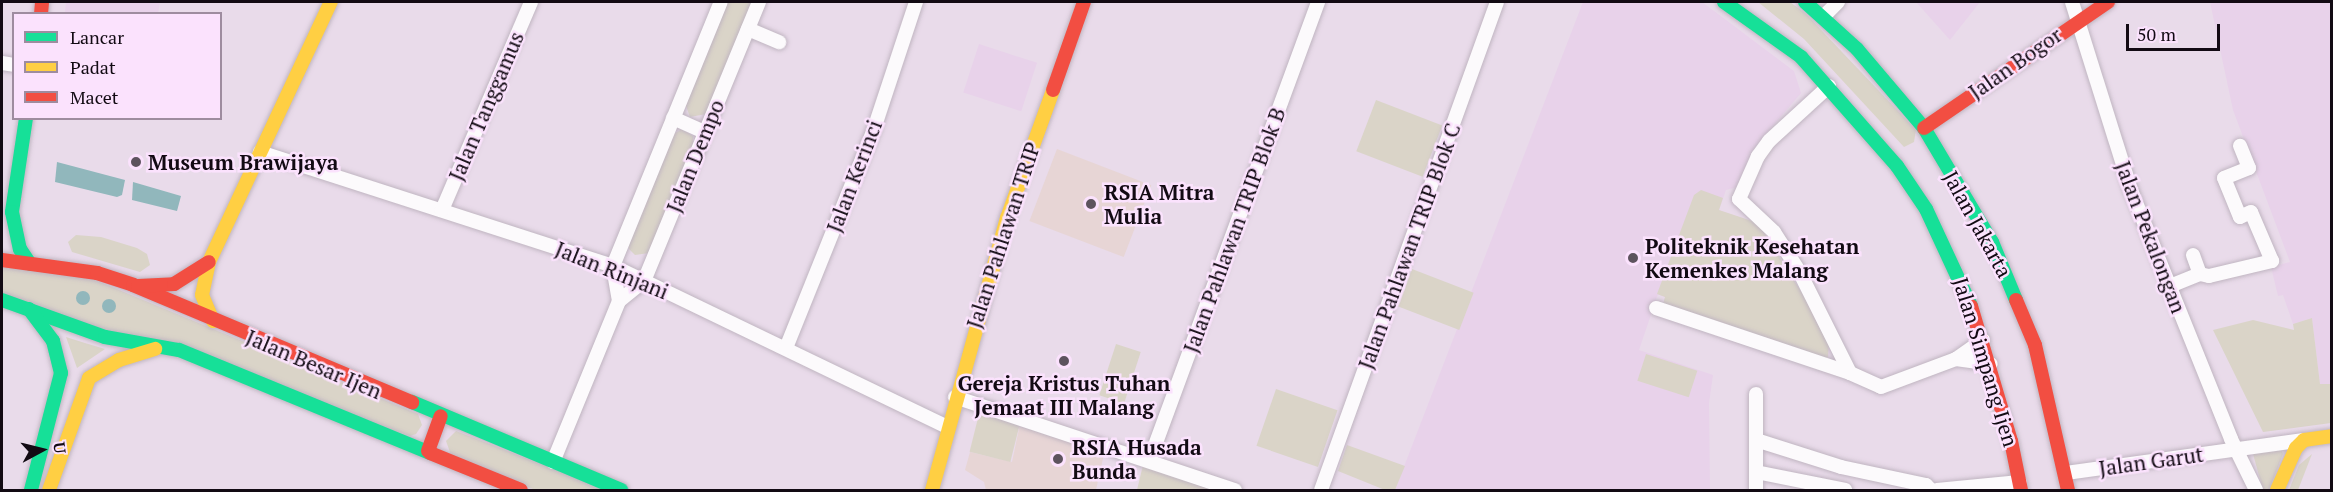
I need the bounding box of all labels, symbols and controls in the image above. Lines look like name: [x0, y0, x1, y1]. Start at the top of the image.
legend: [12, 12, 222, 120]
scale bar: [2129, 12, 2224, 50]
street label: Jalan Bogor: [1964, 22, 2066, 104]
text: 50 m: [2137, 22, 2176, 46]
text: Lancar: [70, 25, 124, 49]
street label: Jalan Tanggamus: [443, 28, 529, 184]
text: Padat: [70, 55, 116, 79]
text: Macet: [70, 85, 119, 109]
street label: Jalan Dempo: [661, 96, 729, 216]
street label: Jalan Pahlawan TRIP Blok B: [1178, 104, 1290, 356]
street label: Jalan Kerinci: [821, 116, 887, 236]
street label: Jalan Pahlawan TRIP Blok C: [1353, 120, 1465, 372]
street label: Jalan Pahlawan TRIP: [961, 139, 1045, 331]
place label: Museum Brawijaya: [148, 149, 339, 175]
marker: Museum Brawijaya: [129, 155, 143, 169]
street label: Jalan Pekalongan: [2110, 157, 2192, 317]
street label: Jalan Jakarta: [1938, 166, 2018, 282]
place label: RSIA Mitra Mulia: [1104, 179, 1215, 229]
marker: RSIA Mitra Mulia: [1082, 195, 1100, 213]
place label: Politeknik Kesehatan Kemenkes Malang: [1645, 233, 1859, 283]
street label: Jalan Rinjani: [552, 236, 672, 304]
marker: Politeknik Kesehatan Kemenkes Malang: [1626, 251, 1640, 265]
street label: Jalan Simpang Ijen: [1948, 274, 2024, 450]
street label: Jalan Besar Ijen: [242, 324, 386, 404]
marker: Gereja Kristus Tuhan Jemaat III Malang: [1057, 354, 1071, 368]
place label: Gereja Kristus Tuhan Jemaat III Malang: [958, 370, 1170, 420]
north arrow: [12, 420, 72, 480]
place label: RSIA Husada Bunda: [1072, 434, 1202, 484]
text: U: [48, 441, 71, 455]
street label: Jalan Garut: [2097, 441, 2205, 481]
marker: RSIA Husada Bunda: [1049, 450, 1067, 468]

